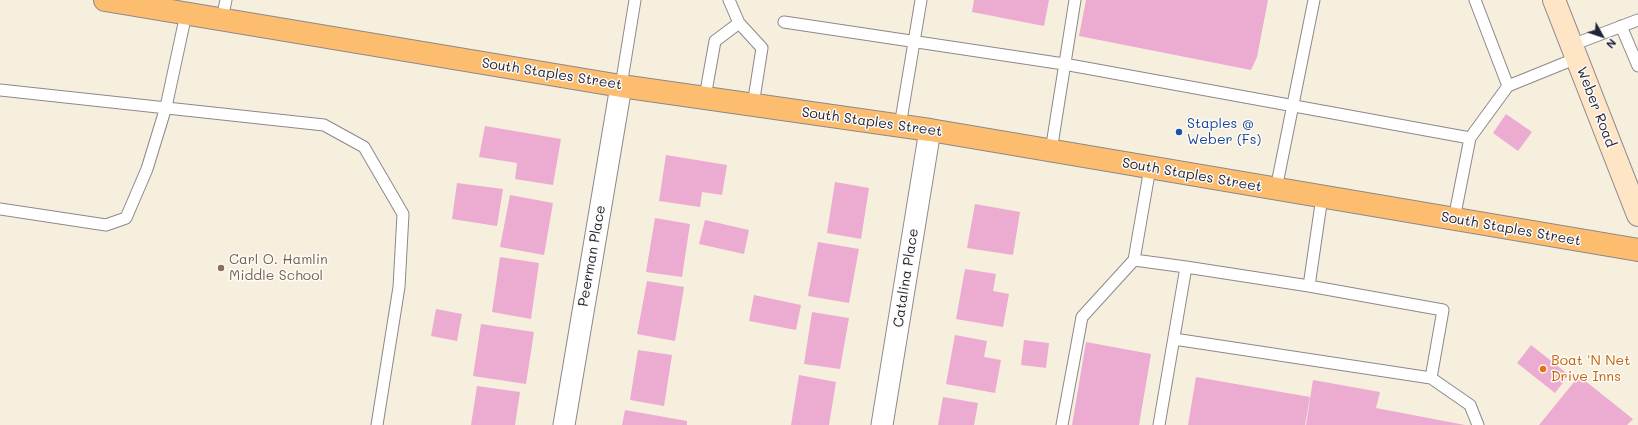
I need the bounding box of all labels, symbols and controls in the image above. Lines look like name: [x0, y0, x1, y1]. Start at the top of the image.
north arrow: [1582, 16, 1622, 56]
text: N: [1603, 36, 1620, 52]
street label: South Staples Street: [481, 55, 623, 93]
street label: Weber Road: [1573, 64, 1619, 150]
street label: South Staples Street: [801, 104, 943, 140]
place label: Staples @ Weber (Fs): [1187, 116, 1261, 148]
marker: Staples @ Weber (Fs): [1174, 127, 1184, 137]
street label: South Staples Street: [1121, 154, 1263, 196]
street label: Peerman Place: [575, 204, 609, 308]
street label: South Staples Street: [1440, 208, 1582, 250]
street label: Catalina Place: [890, 227, 922, 329]
place label: Carl O. Hamlin Middle School: [229, 252, 328, 284]
marker: Carl O. Hamlin Middle School: [216, 263, 226, 273]
place label: Boat 'N Net Drive Inns: [1551, 353, 1630, 386]
marker: Boat 'N Net Drive Inns: [1538, 364, 1548, 374]

